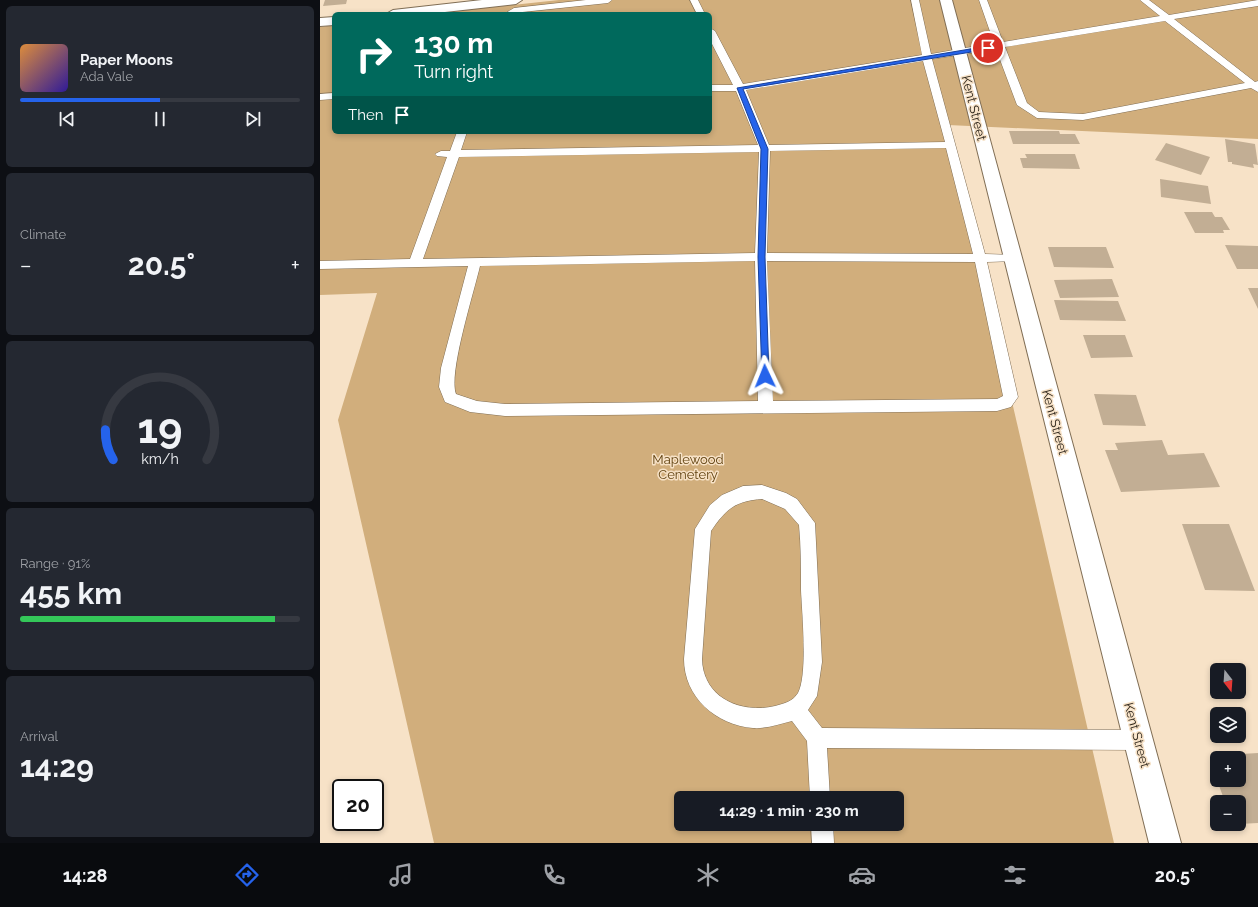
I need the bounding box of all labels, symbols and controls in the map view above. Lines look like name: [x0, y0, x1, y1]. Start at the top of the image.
text: 130 m: [414, 27, 493, 60]
icon: right: [348, 28, 400, 80]
pin: [971, 31, 1005, 65]
icon: arrive: [977, 37, 999, 59]
text: Paper Moons: [80, 51, 173, 69]
text: Turn right: [414, 61, 493, 82]
text: Ada Vale: [80, 69, 133, 84]
street label: Kent Street: [959, 74, 990, 143]
icon: arrive: [391, 104, 413, 126]
text: Then: [348, 106, 383, 124]
icon: previous: [56, 108, 78, 130]
icon: pause: [149, 108, 171, 130]
icon: next: [242, 108, 264, 130]
text: Climate: [20, 227, 66, 242]
text: 20.5°: [128, 247, 195, 282]
text: −: [20, 252, 32, 278]
text: +: [291, 252, 300, 278]
position arrow: [744, 355, 786, 397]
street label: Kent Street: [1039, 388, 1071, 457]
text: 19: [137, 403, 183, 452]
text: km/h: [141, 450, 179, 466]
park label: Maplewood Cemetery: [652, 452, 724, 482]
text: Range · 91%: [20, 556, 90, 571]
text: 455 km: [20, 576, 122, 611]
north arrow: [1210, 663, 1246, 699]
map controls: [1210, 663, 1246, 831]
street label: Kent Street: [1121, 701, 1153, 770]
button: layers: [1210, 707, 1246, 743]
text: Arrival: [20, 729, 58, 744]
text: 14:29: [20, 749, 94, 784]
button: +: [1210, 751, 1246, 787]
speed limit sign: 20: [332, 779, 384, 831]
button: −: [1210, 795, 1246, 831]
text: 14:29 · 1 min · 230 m: [719, 802, 859, 820]
icon: directions: [233, 861, 261, 889]
icon: music: [387, 861, 415, 889]
icon: phone: [540, 861, 568, 889]
icon: climate: [694, 861, 722, 889]
icon: car: [848, 861, 876, 889]
icon: filters: [1001, 861, 1029, 889]
text: 14:28: [63, 865, 107, 886]
text: 20.5°: [1155, 865, 1195, 886]

